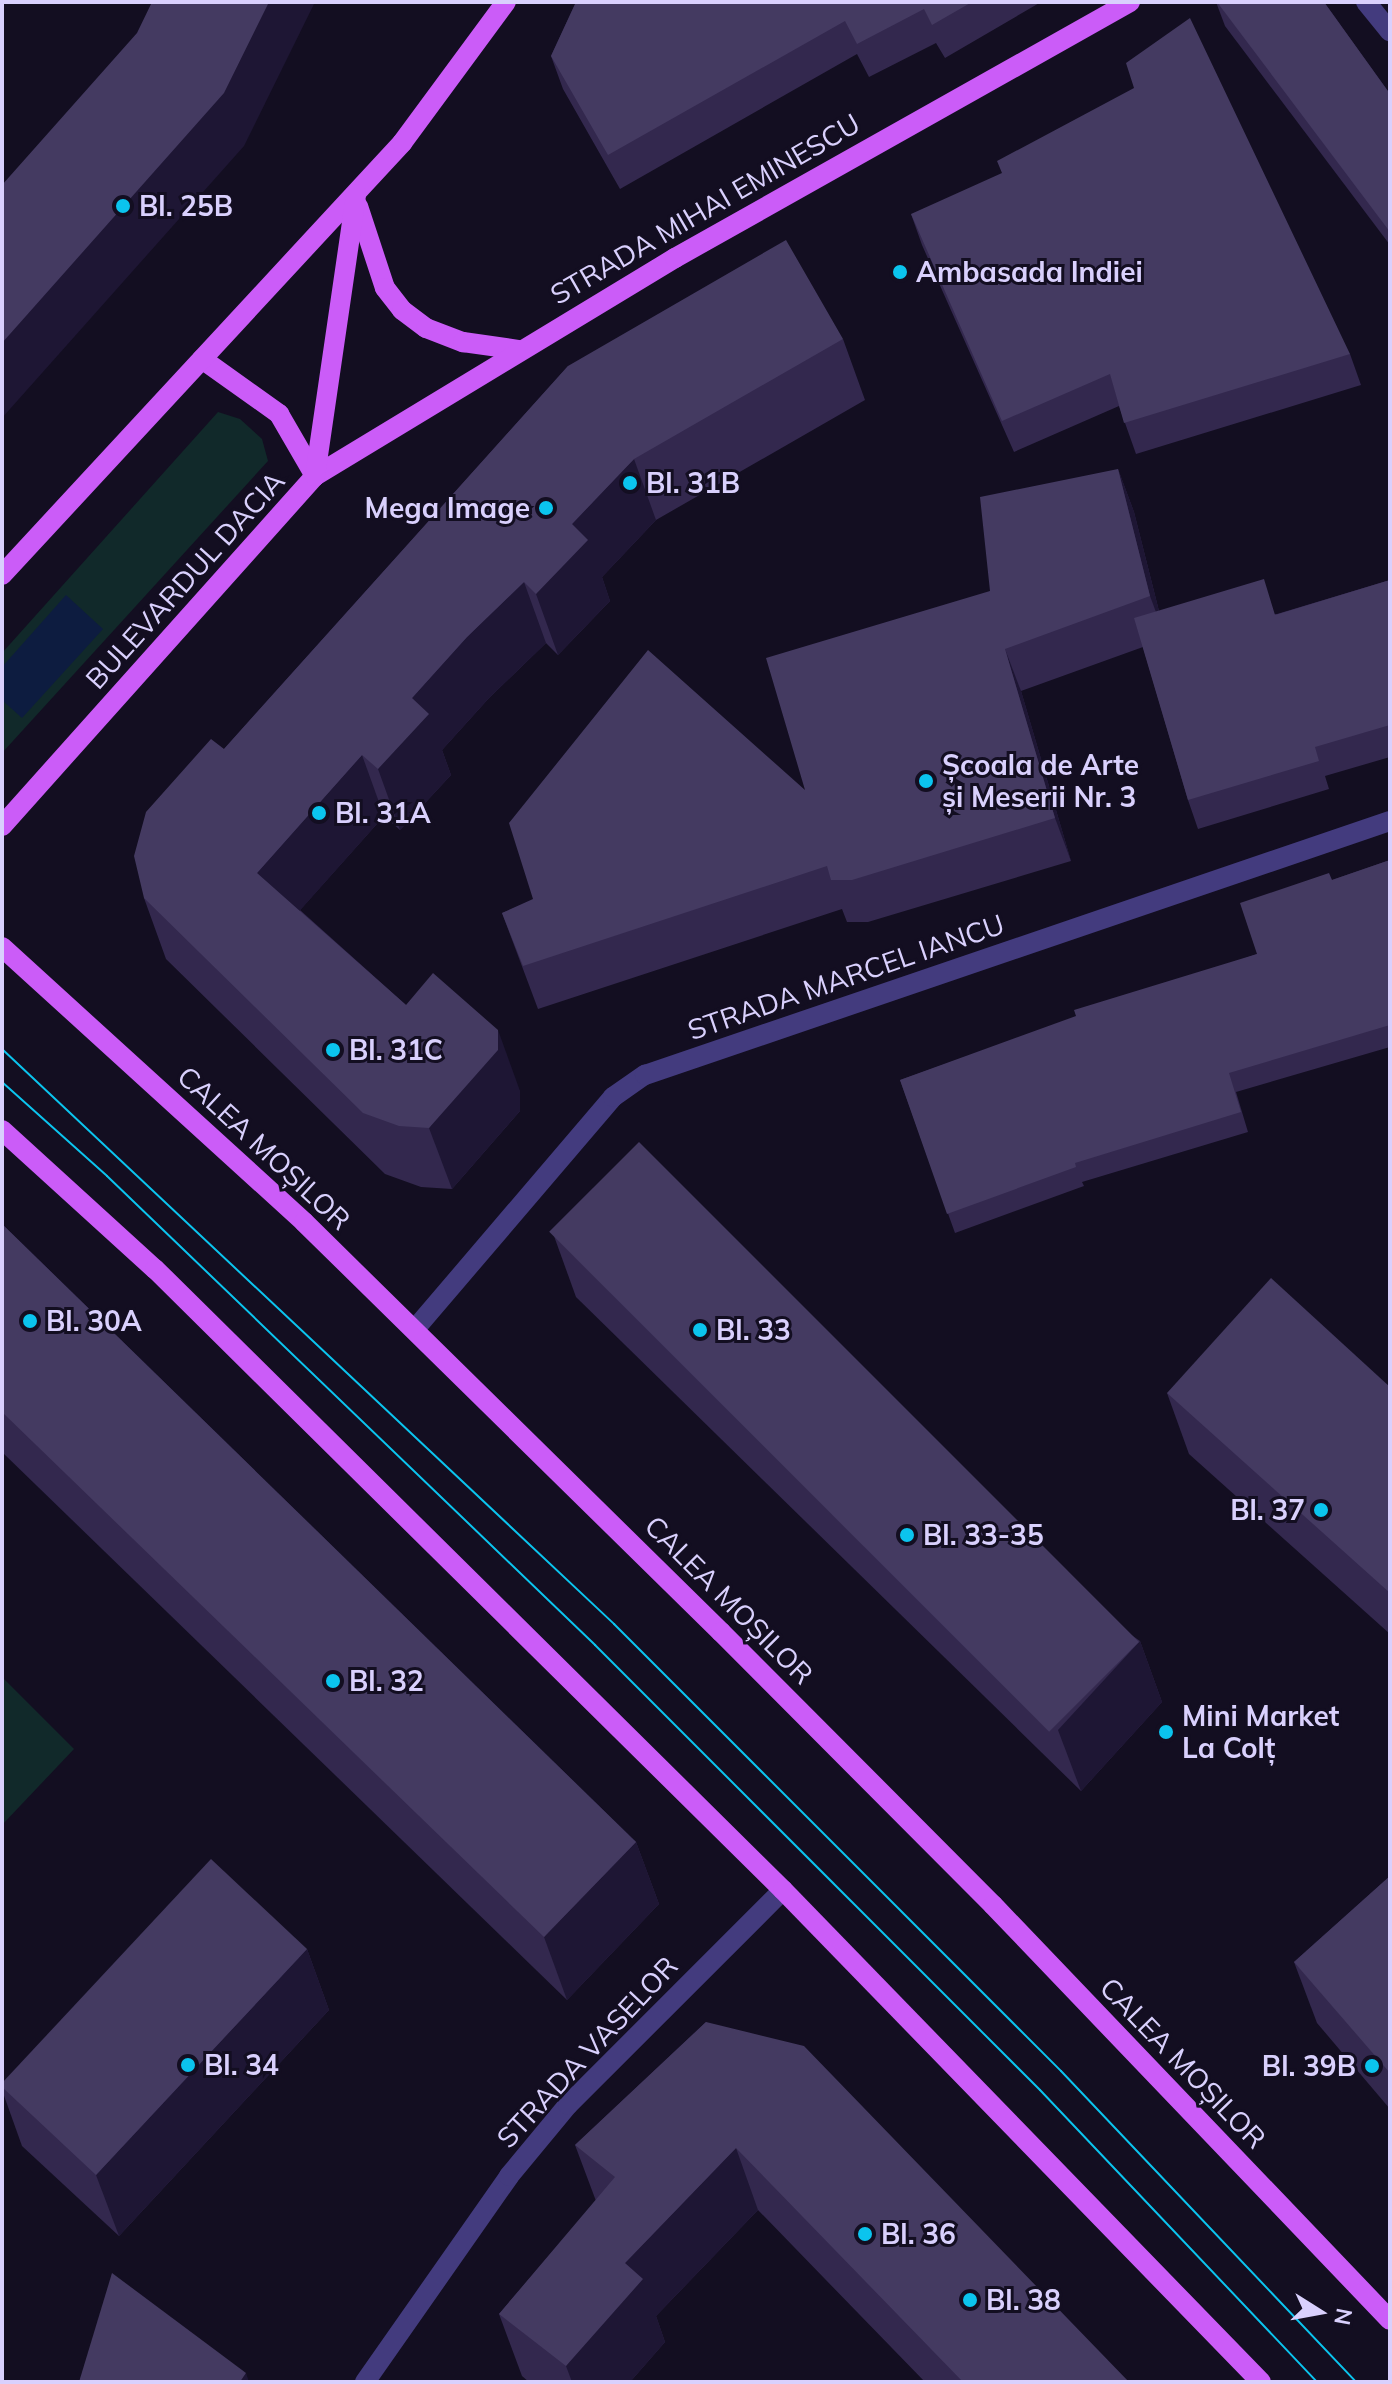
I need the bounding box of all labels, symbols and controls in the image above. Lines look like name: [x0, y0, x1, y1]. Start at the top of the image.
street label: STRADA MIHAI EMINESCU: [544, 107, 866, 311]
place label: Bl. 25B: [139, 189, 233, 223]
marker: Bl. 25B: [114, 197, 132, 215]
place label: Ambasada Indiei: [916, 255, 1143, 289]
marker: Ambasada Indiei: [891, 263, 909, 281]
street label: BULEVARDUL DACIA: [79, 464, 291, 696]
place label: Bl. 31B: [646, 466, 740, 500]
marker: Bl. 31B: [621, 474, 639, 492]
place label: Mega Image: [365, 491, 530, 525]
marker: Mega Image: [537, 499, 555, 517]
place label: Școala de Arte și Meserii Nr. 3: [942, 748, 1139, 814]
marker: Școala de Arte și Meserii Nr. 3: [917, 772, 935, 790]
place label: Bl. 31A: [335, 796, 431, 830]
marker: Bl. 31A: [310, 804, 328, 822]
street label: STRADA MARCEL IANCU: [683, 907, 1009, 1047]
place label: Bl. 31C: [349, 1033, 443, 1067]
marker: Bl. 31C: [324, 1041, 342, 1059]
street label: CALEA MOȘILOR: [171, 1059, 357, 1237]
place label: Bl. 30A: [46, 1304, 142, 1338]
marker: Bl. 30A: [21, 1312, 39, 1330]
place label: Bl. 33: [716, 1313, 791, 1347]
marker: Bl. 33: [691, 1321, 709, 1339]
place label: Bl. 37: [1230, 1493, 1305, 1527]
marker: Bl. 37: [1312, 1501, 1330, 1519]
street label: CALEA MOȘILOR: [638, 1509, 820, 1691]
place label: Bl. 33-35: [923, 1518, 1044, 1552]
marker: Bl. 33-35: [898, 1526, 916, 1544]
place label: Bl. 32: [349, 1664, 424, 1698]
marker: Bl. 32: [324, 1672, 342, 1690]
place label: Mini Market La Colț: [1182, 1699, 1339, 1765]
marker: Mini Market La Colț: [1157, 1723, 1175, 1741]
street label: STRADA VASELOR: [490, 1949, 684, 2155]
street label: CALEA MOȘILOR: [1093, 1971, 1273, 2155]
place label: Bl. 34: [204, 2048, 279, 2082]
place label: Bl. 39B: [1262, 2049, 1356, 2083]
marker: Bl. 34: [179, 2056, 197, 2074]
marker: Bl. 39B: [1363, 2057, 1381, 2075]
place label: Bl. 36: [881, 2217, 956, 2251]
marker: Bl. 36: [856, 2225, 874, 2243]
north arrow: [1280, 2272, 1360, 2352]
place label: Bl. 38: [986, 2283, 1061, 2317]
marker: Bl. 38: [961, 2291, 979, 2309]
text: N: [1328, 2306, 1359, 2327]

